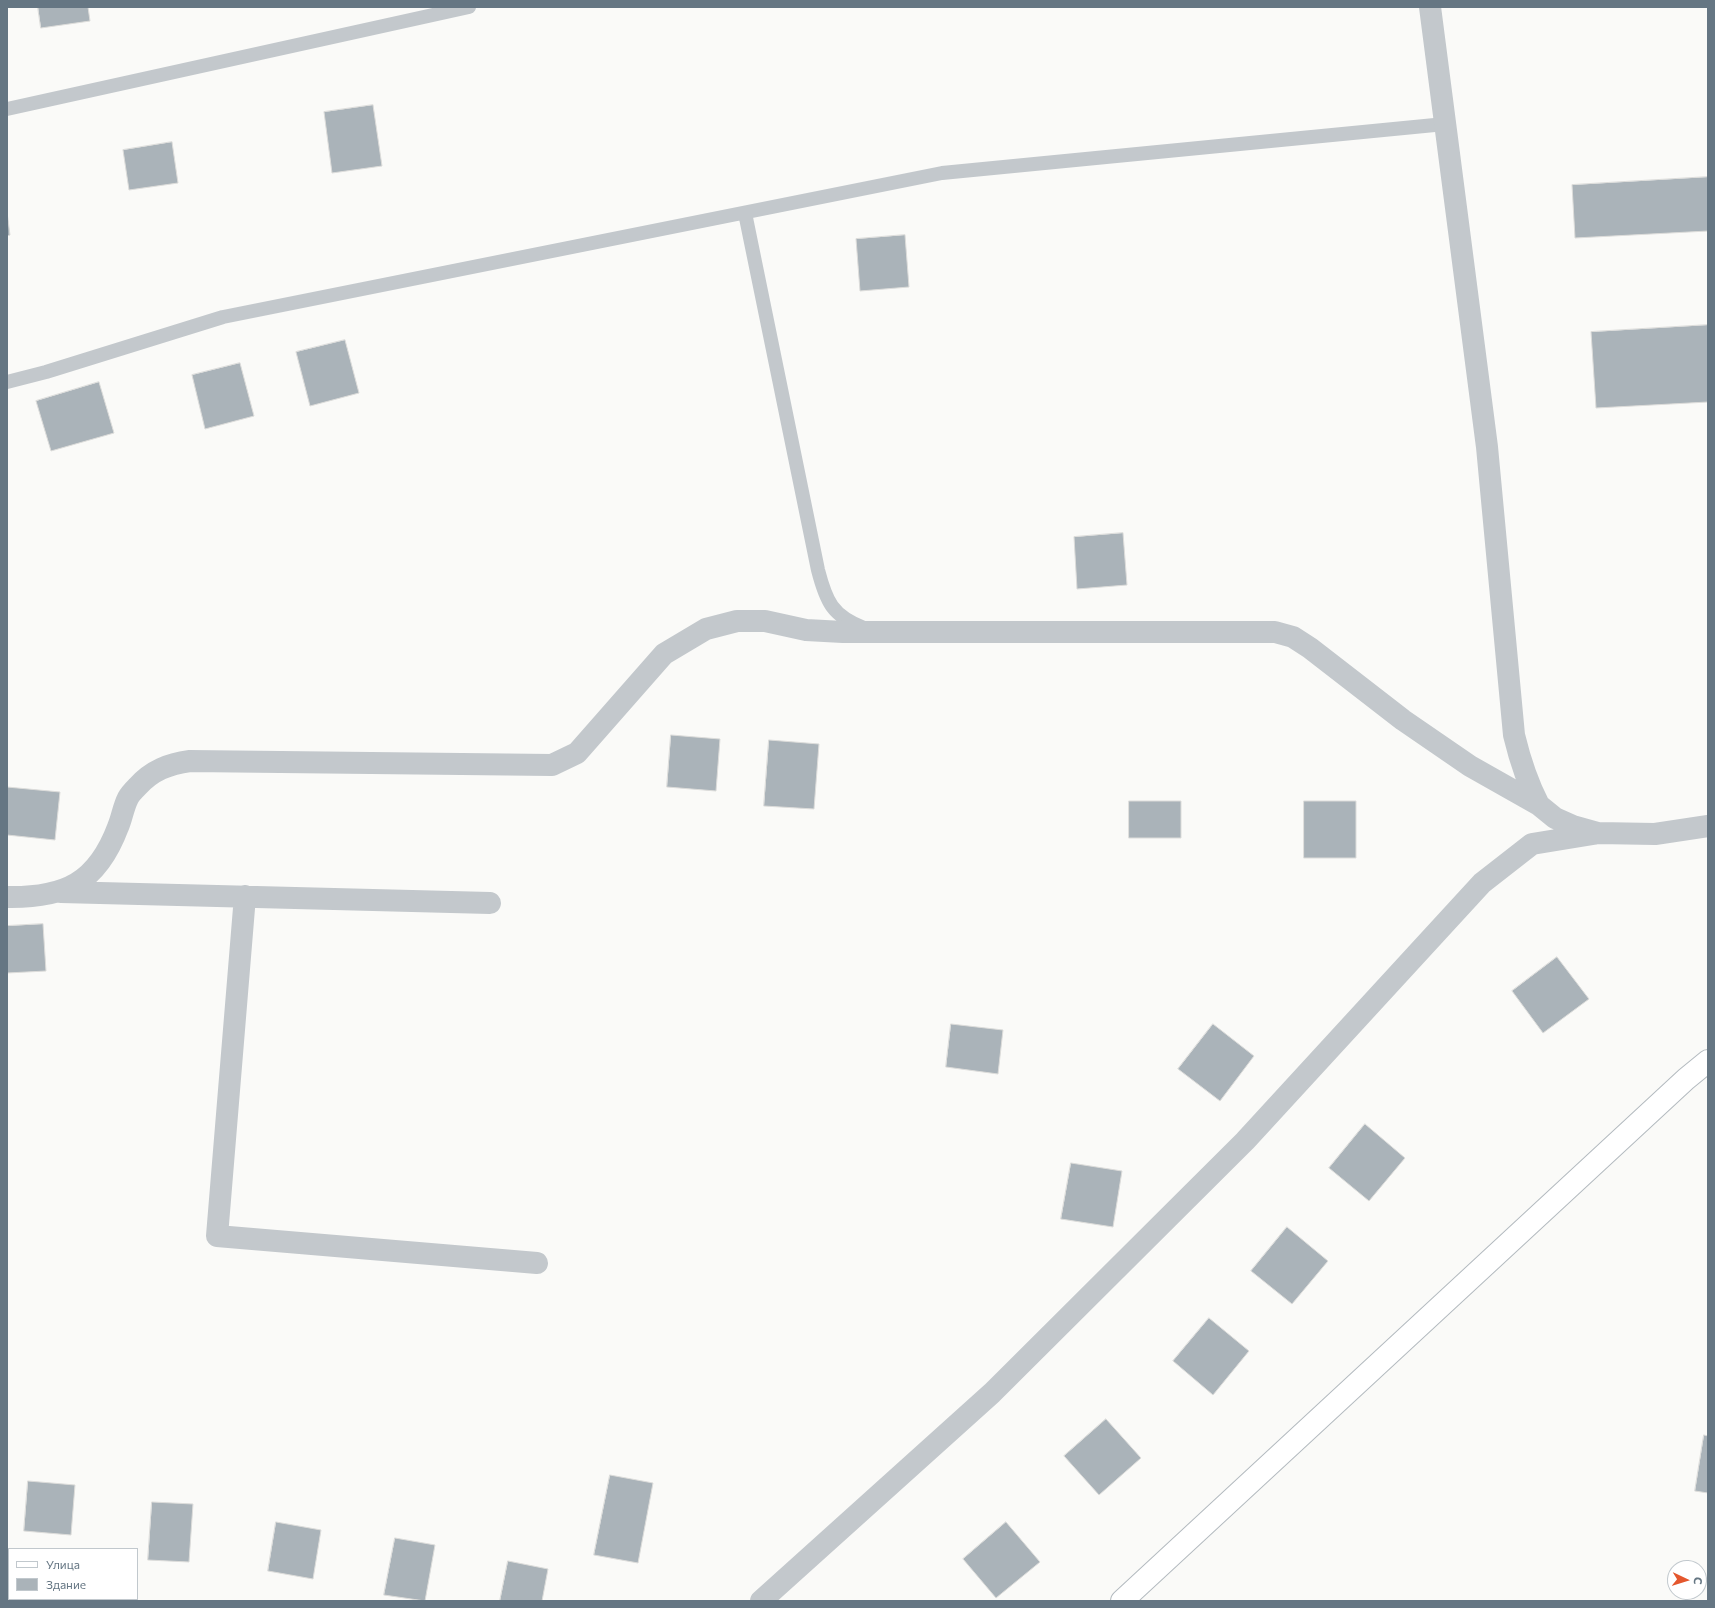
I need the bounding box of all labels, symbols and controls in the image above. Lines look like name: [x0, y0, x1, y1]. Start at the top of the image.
legend: [8, 1548, 138, 1600]
text: Улица: [46, 1557, 80, 1571]
north arrow: [1667, 1560, 1707, 1600]
text: Здание: [46, 1577, 86, 1591]
text: С: [1692, 1577, 1705, 1585]

